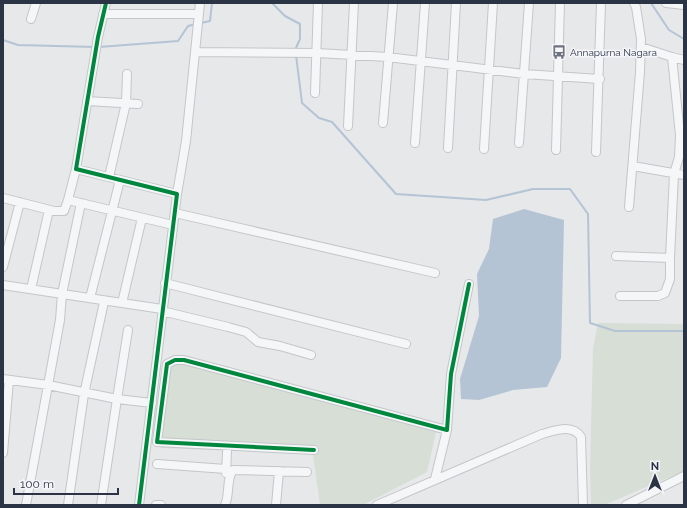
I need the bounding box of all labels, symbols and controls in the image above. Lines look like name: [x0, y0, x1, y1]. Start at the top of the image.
bus stop icon: Annapurna Nagara: [551, 44, 567, 60]
place label: Annapurna Nagara: [570, 47, 657, 58]
north arrow: [635, 456, 675, 496]
text: N: [651, 460, 659, 473]
scale bar: [14, 470, 118, 496]
text: 100 m: [20, 477, 54, 491]

